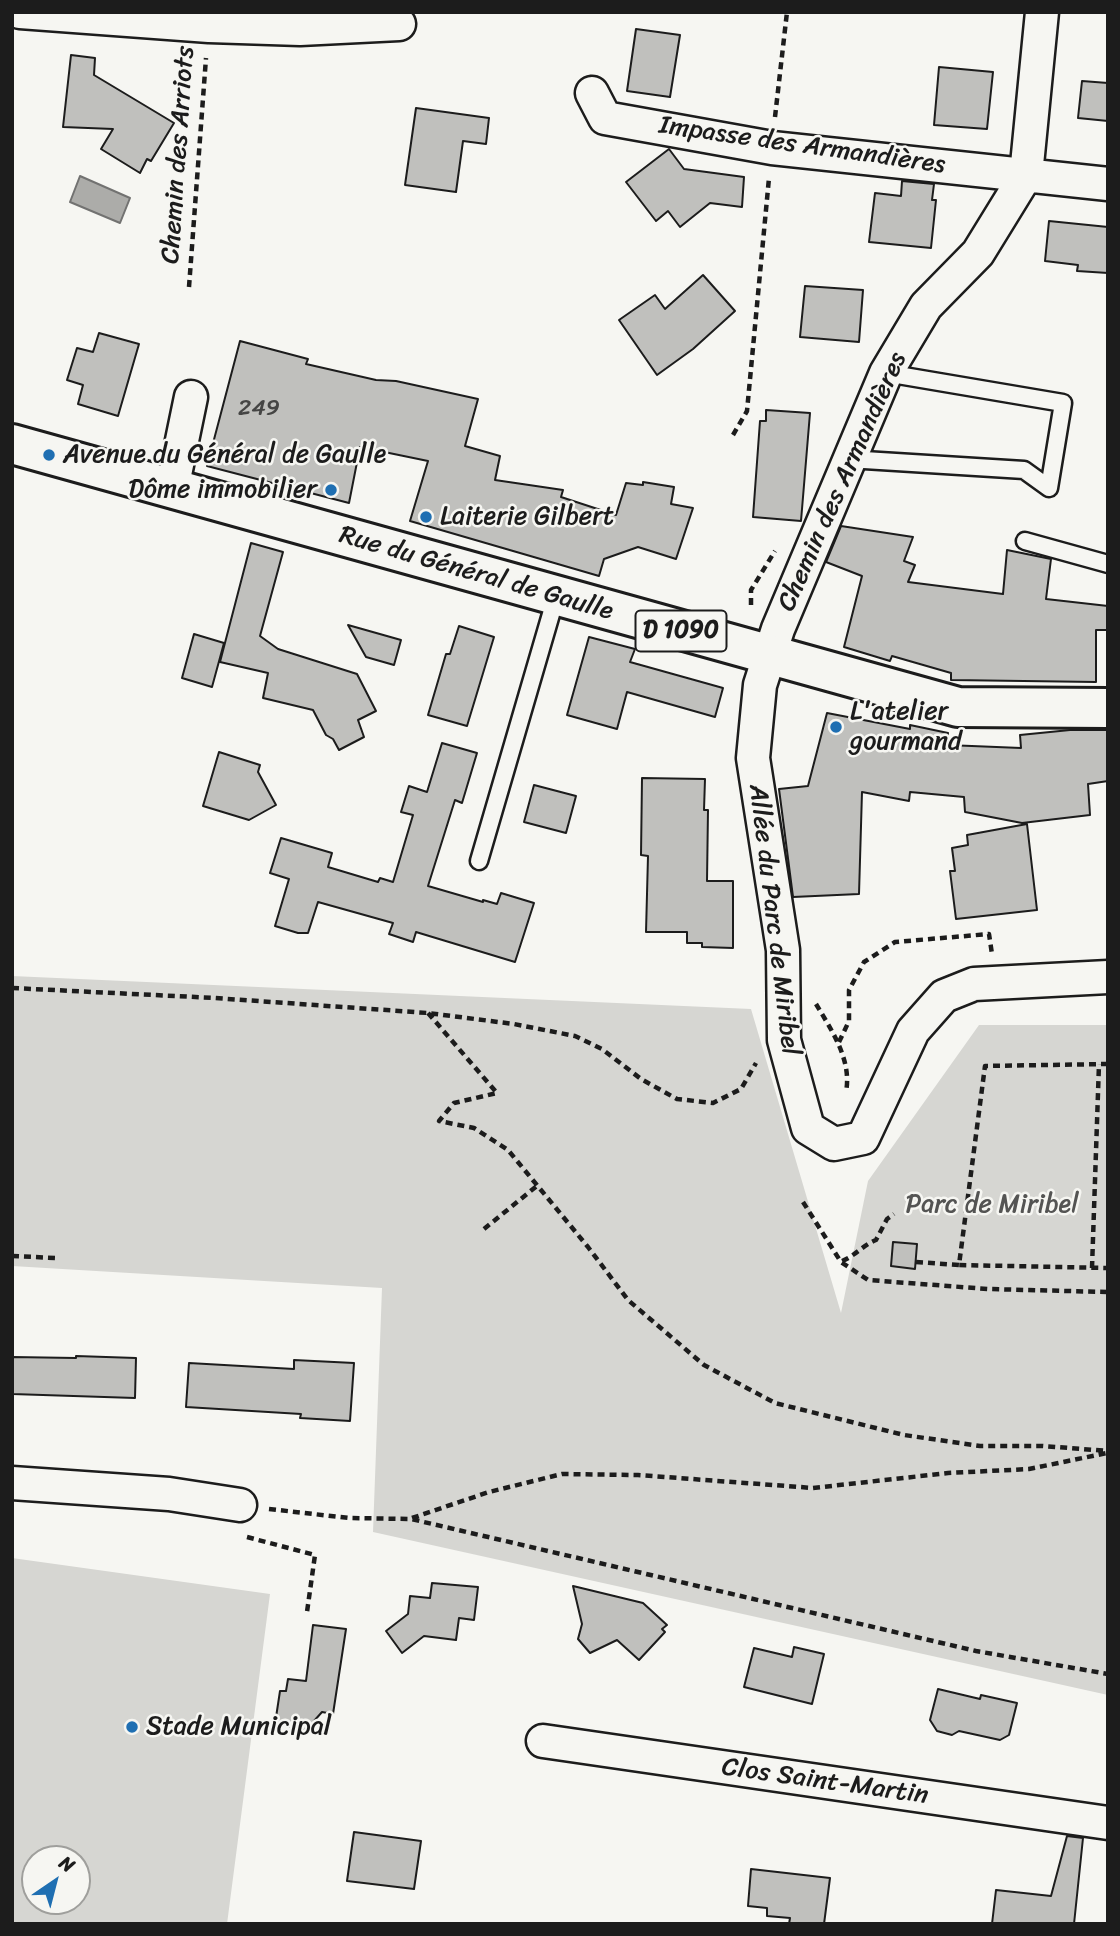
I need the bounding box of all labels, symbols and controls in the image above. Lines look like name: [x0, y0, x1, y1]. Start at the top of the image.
street label: Chemin des Arriots: [156, 45, 202, 265]
street label: Impasse des Armandières: [657, 110, 947, 182]
street label: Chemin des Armandières: [772, 348, 914, 616]
house number: 249: [238, 395, 280, 423]
place label: Avenue du Général de Gaulle: [63, 439, 386, 471]
marker: Avenue du Général de Gaulle: [41, 447, 57, 463]
place label: Dôme immobilier: [128, 474, 317, 506]
marker: Dôme immobilier: [323, 482, 339, 498]
place label: Laiterie Gilbert: [440, 501, 614, 533]
marker: Laiterie Gilbert: [418, 509, 434, 525]
street label: Rue du Général de Gaulle: [335, 520, 617, 628]
road number: D 1090: [636, 610, 726, 652]
place label: L'atelier gourmand: [850, 696, 962, 758]
marker: L'atelier gourmand: [828, 719, 844, 735]
street label: Allée du Parc de Miribel: [741, 783, 805, 1057]
park label: Parc de Miribel: [905, 1189, 1079, 1221]
place label: Stade Municipal: [146, 1711, 331, 1743]
marker: Stade Municipal: [124, 1719, 140, 1735]
street label: Clos Saint-Martin: [720, 1752, 930, 1812]
north arrow: [21, 1845, 91, 1915]
text: N: [52, 1847, 82, 1881]

